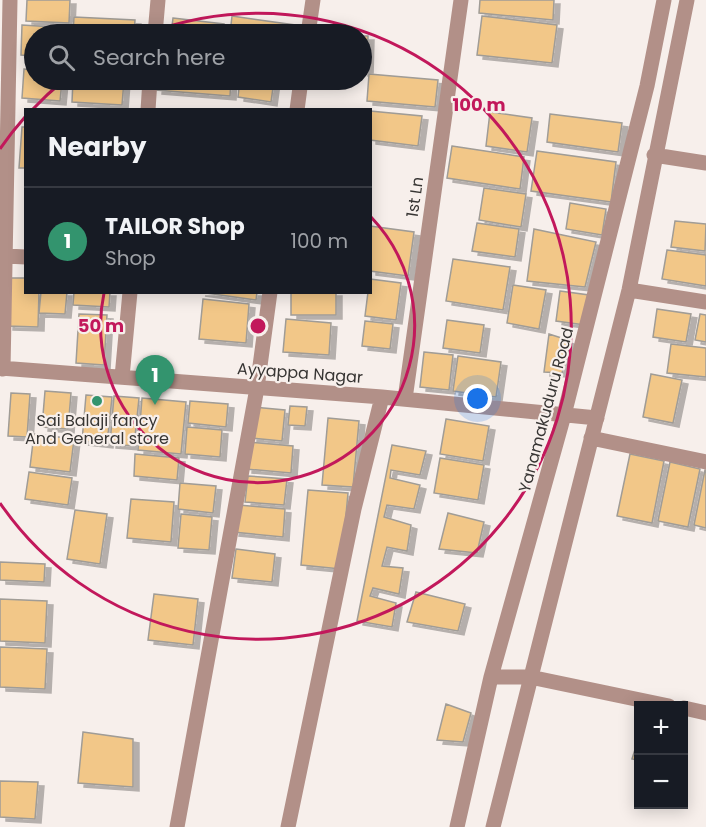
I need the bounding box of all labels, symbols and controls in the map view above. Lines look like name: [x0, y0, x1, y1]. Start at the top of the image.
search box: [24, 24, 372, 90]
icon: search: [45, 41, 78, 74]
text: Search here: [93, 42, 226, 73]
text: 100 m: [452, 92, 506, 117]
text: Nearby: [48, 129, 146, 165]
street label: 1st Ln: [401, 175, 429, 219]
text: TAILOR Shop: [105, 211, 245, 242]
text: 1: [64, 227, 71, 255]
text: 100 m: [291, 227, 348, 255]
text: Shop: [105, 244, 156, 272]
text: 50 m: [78, 313, 124, 338]
centre of rings: [248, 316, 268, 336]
street label: Yanamakuduru Road: [513, 325, 579, 495]
pin: 1: [136, 356, 174, 405]
street label: Ayyappa Nagar: [236, 357, 364, 389]
your location: [463, 384, 492, 413]
marker: Sai Balaji fancy And General store: [90, 394, 104, 408]
place label: Sai Balaji fancy And General store: [25, 409, 169, 450]
map controls: [634, 701, 688, 809]
button: +: [634, 701, 688, 755]
button: −: [634, 755, 688, 809]

